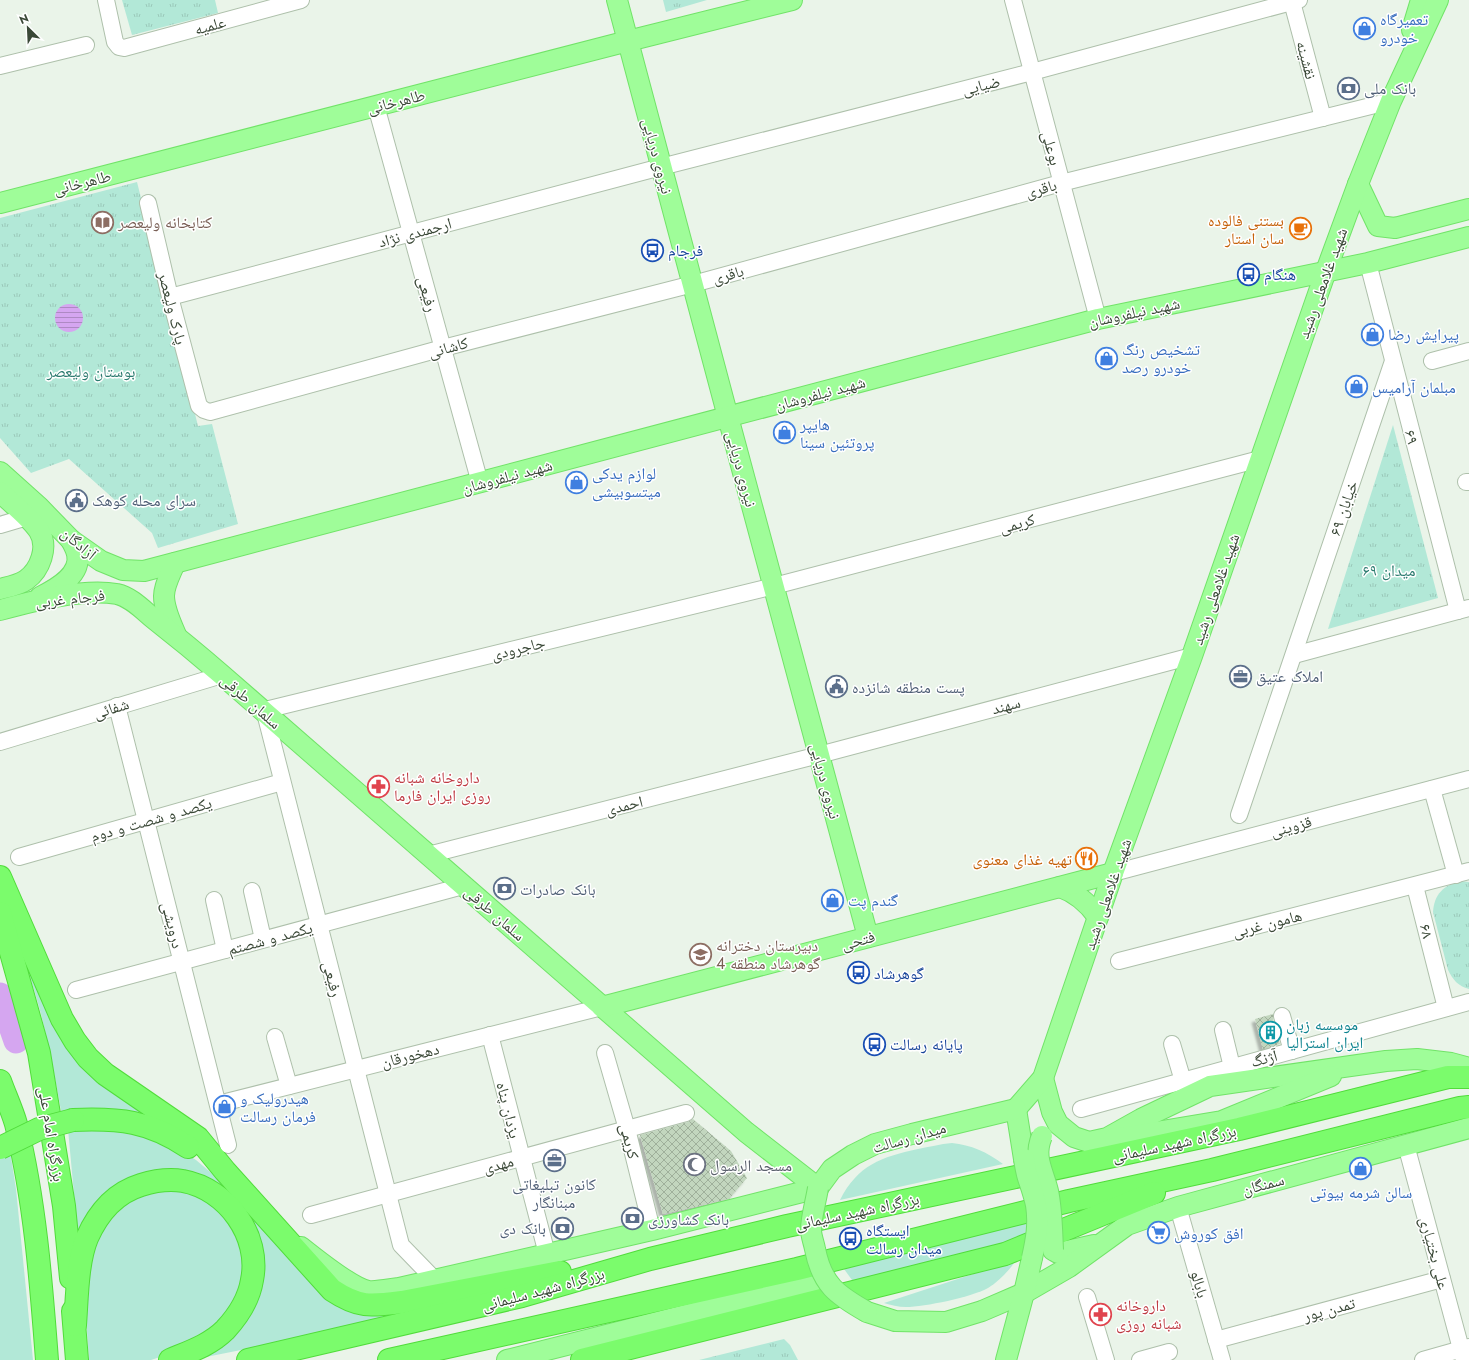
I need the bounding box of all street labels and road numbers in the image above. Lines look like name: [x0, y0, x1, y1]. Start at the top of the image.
street label: علمیه: [192, 10, 228, 41]
street label: نقشینه: [1290, 38, 1323, 82]
street label: ضیایی: [959, 70, 1003, 101]
street label: طاهرخانی: [365, 83, 427, 120]
street label: نیروی دریایی: [636, 116, 679, 197]
street label: بوعلی: [1036, 128, 1067, 168]
street label: طاهرخانی: [51, 164, 113, 201]
street label: باقری: [1023, 173, 1059, 204]
street label: ارجمندی نژاد: [376, 212, 454, 253]
street label: شهید غلامعلی رشید: [1292, 225, 1353, 342]
street label: باقری: [710, 259, 746, 290]
street label: پارک ولیعصر: [152, 268, 193, 347]
street label: رفیعی: [412, 274, 443, 315]
street label: شهید نیلفروشان: [1086, 292, 1182, 333]
street label: کاشانی: [426, 331, 471, 364]
street label: شهید نیلفروشان: [772, 370, 868, 417]
street label: ۶۹: [1399, 427, 1424, 447]
street label: نیروی دریایی: [720, 429, 763, 510]
street label: شهید نیلفروشان: [459, 453, 555, 500]
street label: خیابان ۶۹: [1323, 477, 1364, 539]
street label: کریمی: [997, 508, 1038, 539]
street label: آزادگان: [56, 522, 102, 566]
street label: شهید غلامعلی رشید: [1186, 530, 1245, 648]
street label: فرجام غربی: [34, 583, 106, 614]
street label: جاجرودی: [489, 631, 548, 666]
street label: سلمان طرقی: [215, 668, 286, 734]
street label: سهند: [989, 691, 1023, 720]
street label: شفائی: [90, 692, 132, 725]
street label: نیروی دریایی: [804, 741, 847, 822]
street label: احمدی: [603, 790, 645, 821]
street label: یکصد و شصت و دوم: [88, 791, 214, 848]
street label: قزوینی: [1268, 810, 1314, 843]
street label: شهید غلامعلی رشید: [1078, 835, 1137, 953]
street label: سلمان طرقی: [459, 880, 530, 946]
street label: درویشی: [156, 899, 189, 951]
street label: هامون غربی: [1230, 904, 1304, 943]
street label: یکصد و شصتم: [225, 916, 315, 961]
street label: ۶۸: [1414, 921, 1439, 941]
street label: فتحی: [839, 925, 878, 956]
street label: رفیعی: [317, 959, 348, 1000]
street label: دهخورقان: [379, 1037, 442, 1074]
street label: آژنگ: [1248, 1044, 1281, 1073]
street label: یزدان پناه: [490, 1080, 527, 1141]
street label: بزرگراه امام علی: [33, 1085, 70, 1183]
street label: میدان رسالت: [870, 1116, 949, 1159]
street label: بزرگراه شهید سلیمانی: [1110, 1119, 1238, 1168]
street label: کریمی: [614, 1121, 645, 1162]
street label: مهدی: [480, 1149, 516, 1180]
street label: سمنگان: [1240, 1168, 1287, 1201]
street label: بزرگراه شهید سلیمانی: [793, 1187, 921, 1236]
street label: علی بختیاری: [1414, 1214, 1455, 1292]
street label: بزرگراه شهید سلیمانی: [479, 1262, 607, 1317]
street label: بابالو: [1185, 1268, 1214, 1301]
street label: تمدن پور: [1300, 1291, 1358, 1328]

